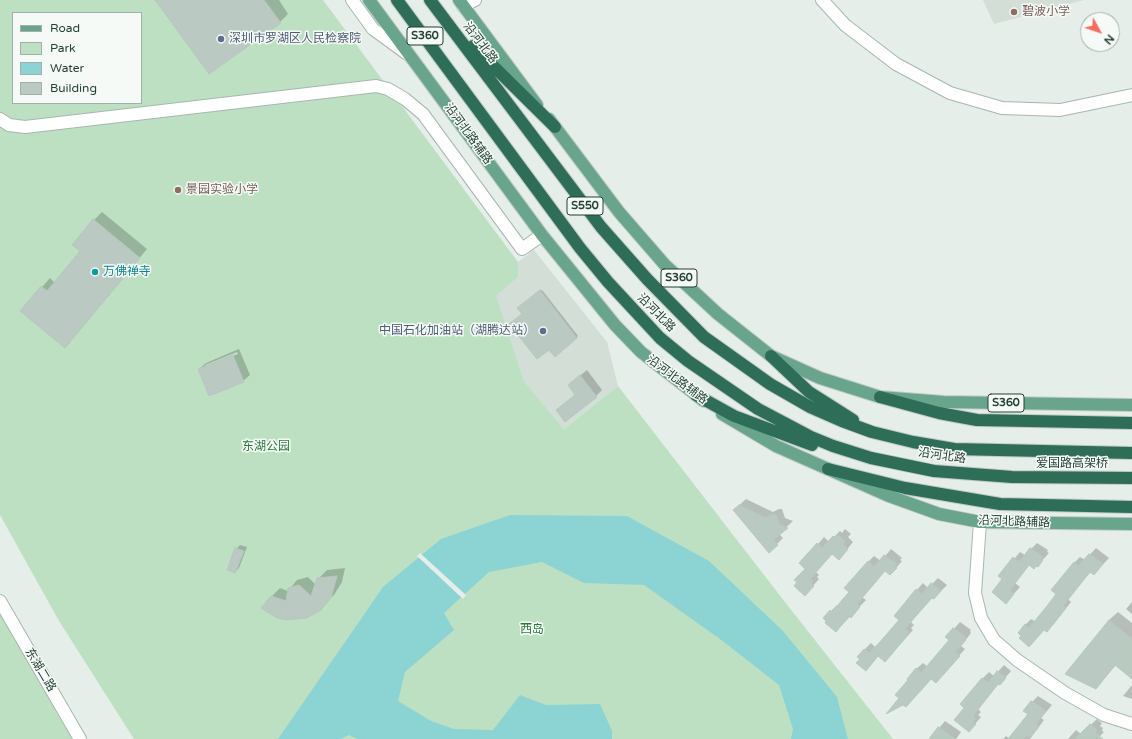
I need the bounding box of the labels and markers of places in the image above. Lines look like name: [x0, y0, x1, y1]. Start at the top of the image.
place label: 碧波小学: [1022, 5, 1070, 19]
marker: 碧波小学: [1009, 7, 1019, 17]
place label: 深圳市罗湖区人民检察院: [229, 32, 361, 46]
marker: 深圳市罗湖区人民检察院: [216, 34, 226, 44]
place label: 景园实验小学: [186, 183, 258, 197]
marker: 景园实验小学: [173, 185, 183, 195]
place label: 万佛禅寺: [103, 265, 151, 279]
marker: 万佛禅寺: [90, 267, 100, 277]
place label: 中国石化加油站（湖腾达站）: [379, 324, 535, 338]
marker: 中国石化加油站（湖腾达站）: [538, 326, 548, 336]

